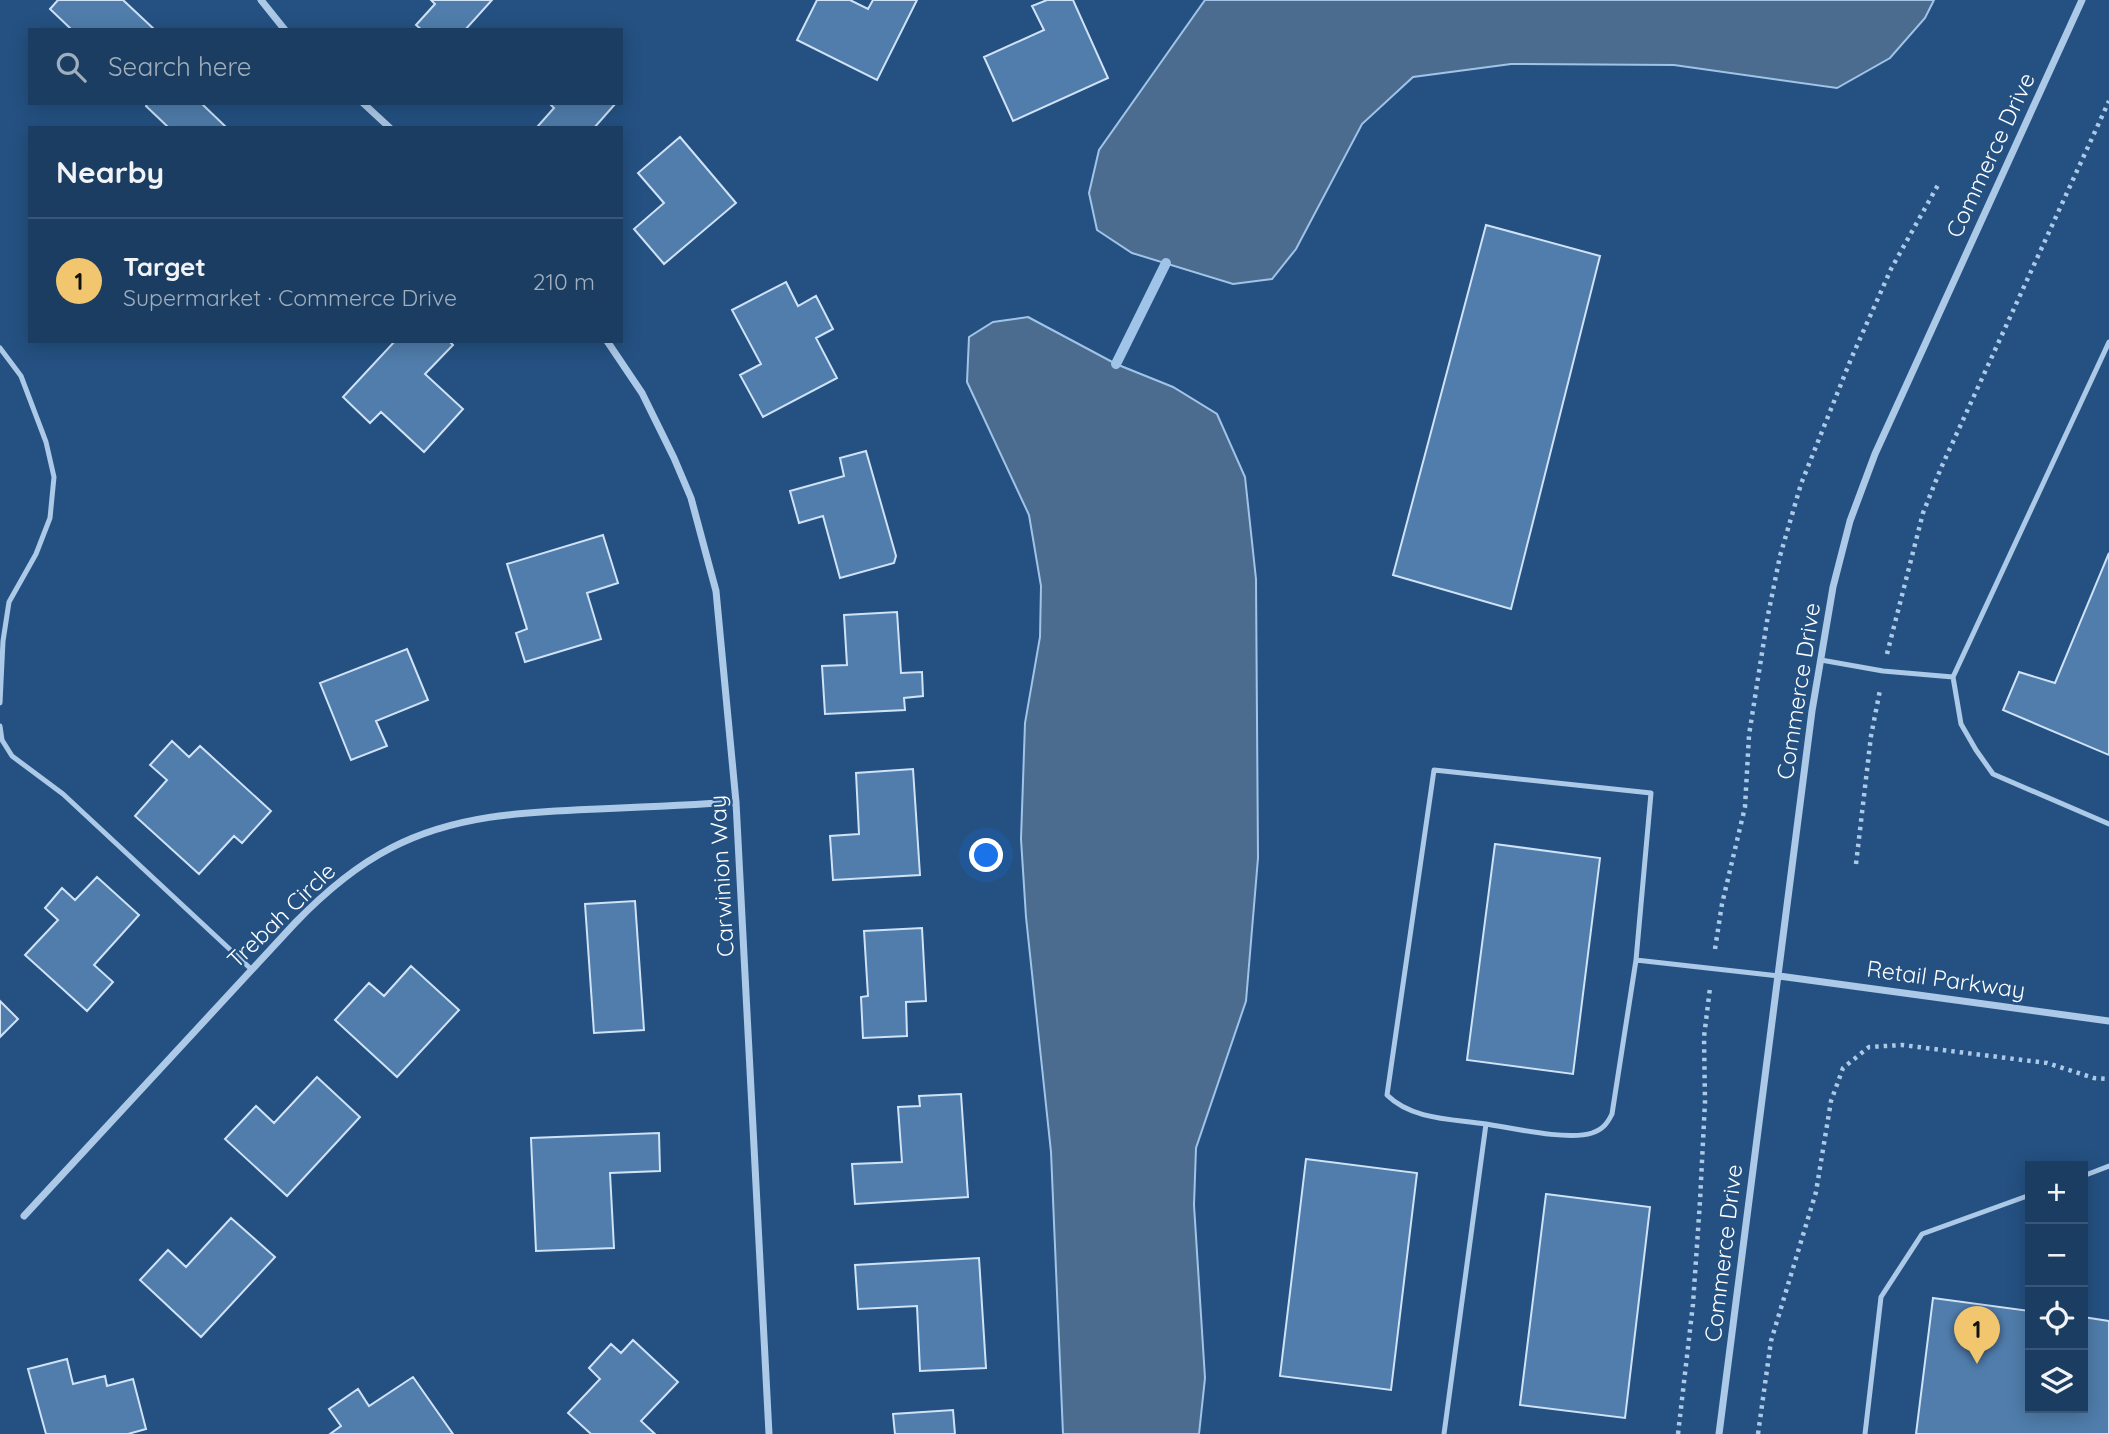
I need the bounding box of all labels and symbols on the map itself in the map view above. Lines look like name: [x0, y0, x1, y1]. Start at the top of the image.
street label: Commerce Drive: [1939, 68, 2041, 242]
street label: Commerce Drive: [1770, 600, 1826, 782]
street label: Carwinion Way: [702, 794, 740, 958]
your location: [969, 838, 1003, 872]
street label: Trebah Circle: [221, 856, 341, 974]
street label: Retail Parkway: [1865, 954, 2027, 1004]
street label: Commerce Drive: [1698, 1163, 1748, 1343]
pin: 1: [1954, 1306, 2000, 1364]

